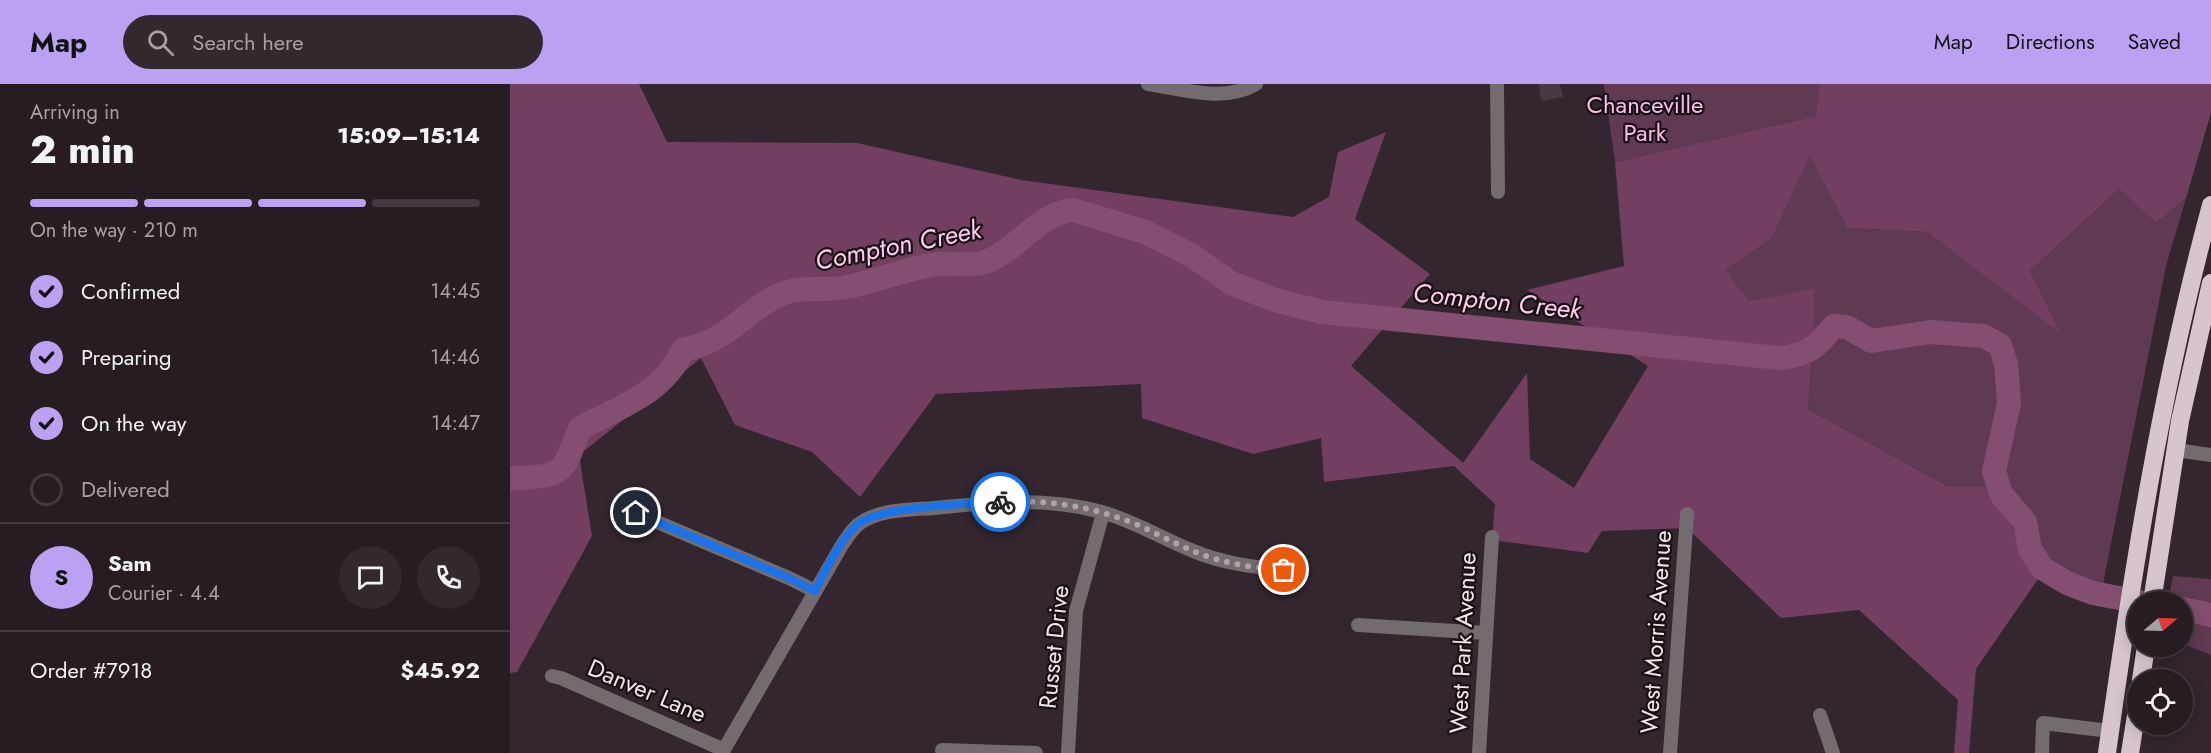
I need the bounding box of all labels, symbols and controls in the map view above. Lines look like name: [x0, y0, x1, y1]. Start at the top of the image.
search box: [123, 15, 543, 69]
text: Map: [30, 22, 87, 63]
icon: search: [144, 26, 177, 59]
text: Search here: [192, 26, 304, 58]
text: Map: [1934, 27, 1973, 57]
text: Directions: [2006, 27, 2095, 57]
text: Saved: [2128, 27, 2181, 57]
park label: Chanceville Park: [1587, 87, 1703, 150]
text: Arriving in: [30, 98, 120, 127]
text: 15:09–15:14: [337, 119, 480, 151]
text: 2 min: [30, 121, 135, 178]
water label: Compton Creek: [812, 210, 986, 280]
text: On the way · 210 m: [30, 216, 198, 245]
water label: Compton Creek: [1411, 273, 1585, 329]
icon: check: [30, 275, 63, 308]
text: Confirmed: [81, 275, 180, 307]
text: 14:45: [430, 277, 480, 306]
icon: check: [30, 341, 63, 374]
text: Preparing: [81, 341, 172, 373]
text: 14:46: [430, 343, 480, 372]
icon: check: [30, 407, 63, 440]
text: On the way: [81, 407, 186, 439]
text: 14:47: [431, 409, 480, 438]
courier: [970, 472, 1030, 532]
text: Delivered: [81, 473, 170, 505]
icon: bike: [984, 486, 1017, 519]
pin: [610, 487, 661, 538]
icon: home: [619, 496, 652, 529]
street label: West Morris Avenue: [1631, 529, 1680, 735]
pin: [1258, 544, 1309, 595]
button: chat: [339, 546, 402, 609]
button: phone: [417, 546, 480, 609]
text: Sam: [108, 547, 152, 579]
street label: West Park Avenue: [1440, 551, 1485, 735]
icon: bag: [1267, 553, 1300, 586]
text: S: [55, 561, 68, 593]
text: Courier · 4.4: [108, 579, 220, 608]
street label: Russet Drive: [1030, 583, 1077, 710]
north arrow: [2127, 591, 2193, 657]
map controls: [2127, 591, 2193, 735]
street label: Danver Lane: [583, 650, 712, 731]
text: Order #7918: [30, 654, 152, 686]
text: $45.92: [401, 654, 480, 686]
button: locate: [2127, 669, 2193, 735]

